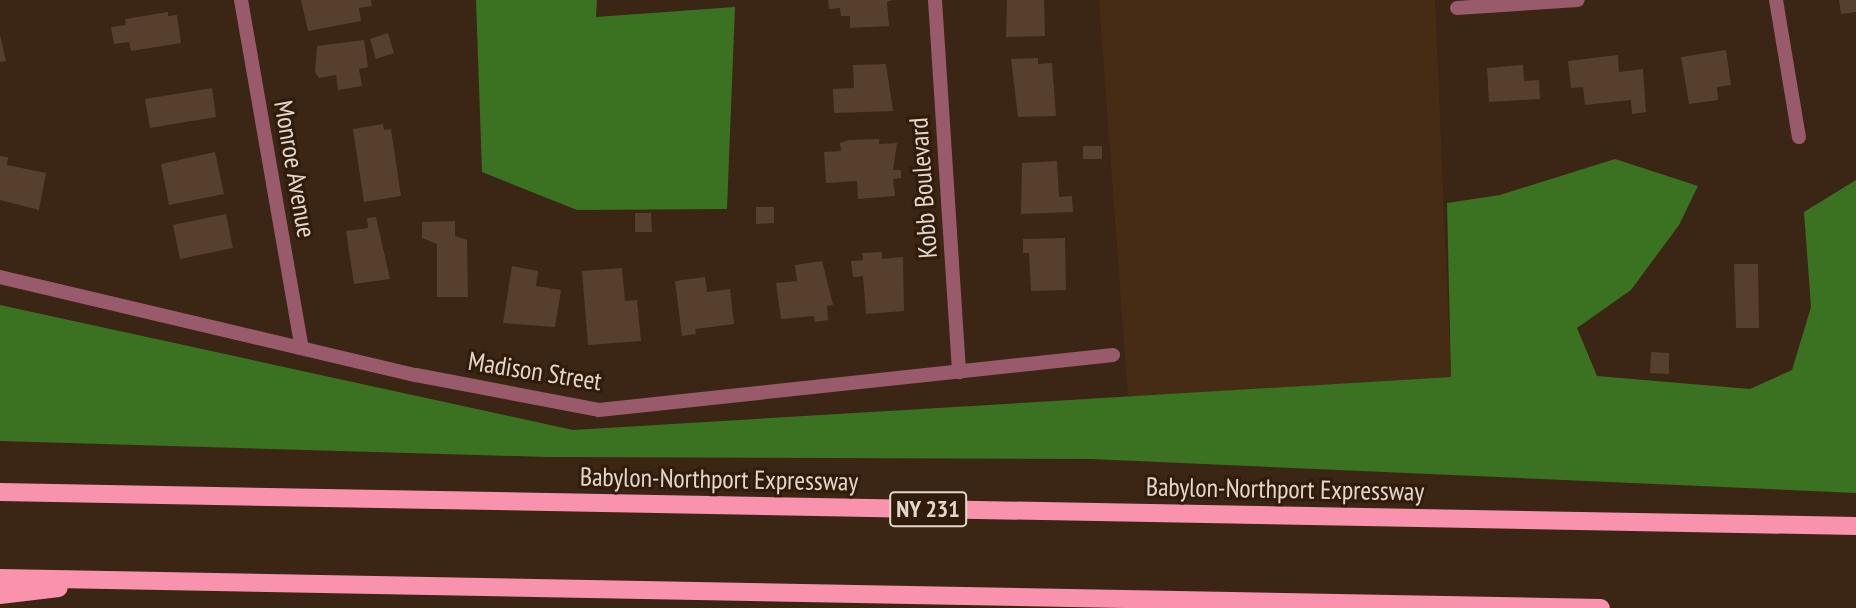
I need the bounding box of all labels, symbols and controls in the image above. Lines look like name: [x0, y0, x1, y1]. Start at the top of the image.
street label: Monroe Avenue: [268, 98, 322, 240]
street label: Kobb Boulevard: [903, 117, 943, 259]
street label: Madison Street: [466, 345, 604, 397]
street label: Babylon-Northport Expressway: [580, 461, 858, 497]
street label: Babylon-Northport Expressway: [1146, 471, 1424, 507]
road number: NY 231: [888, 488, 968, 530]

